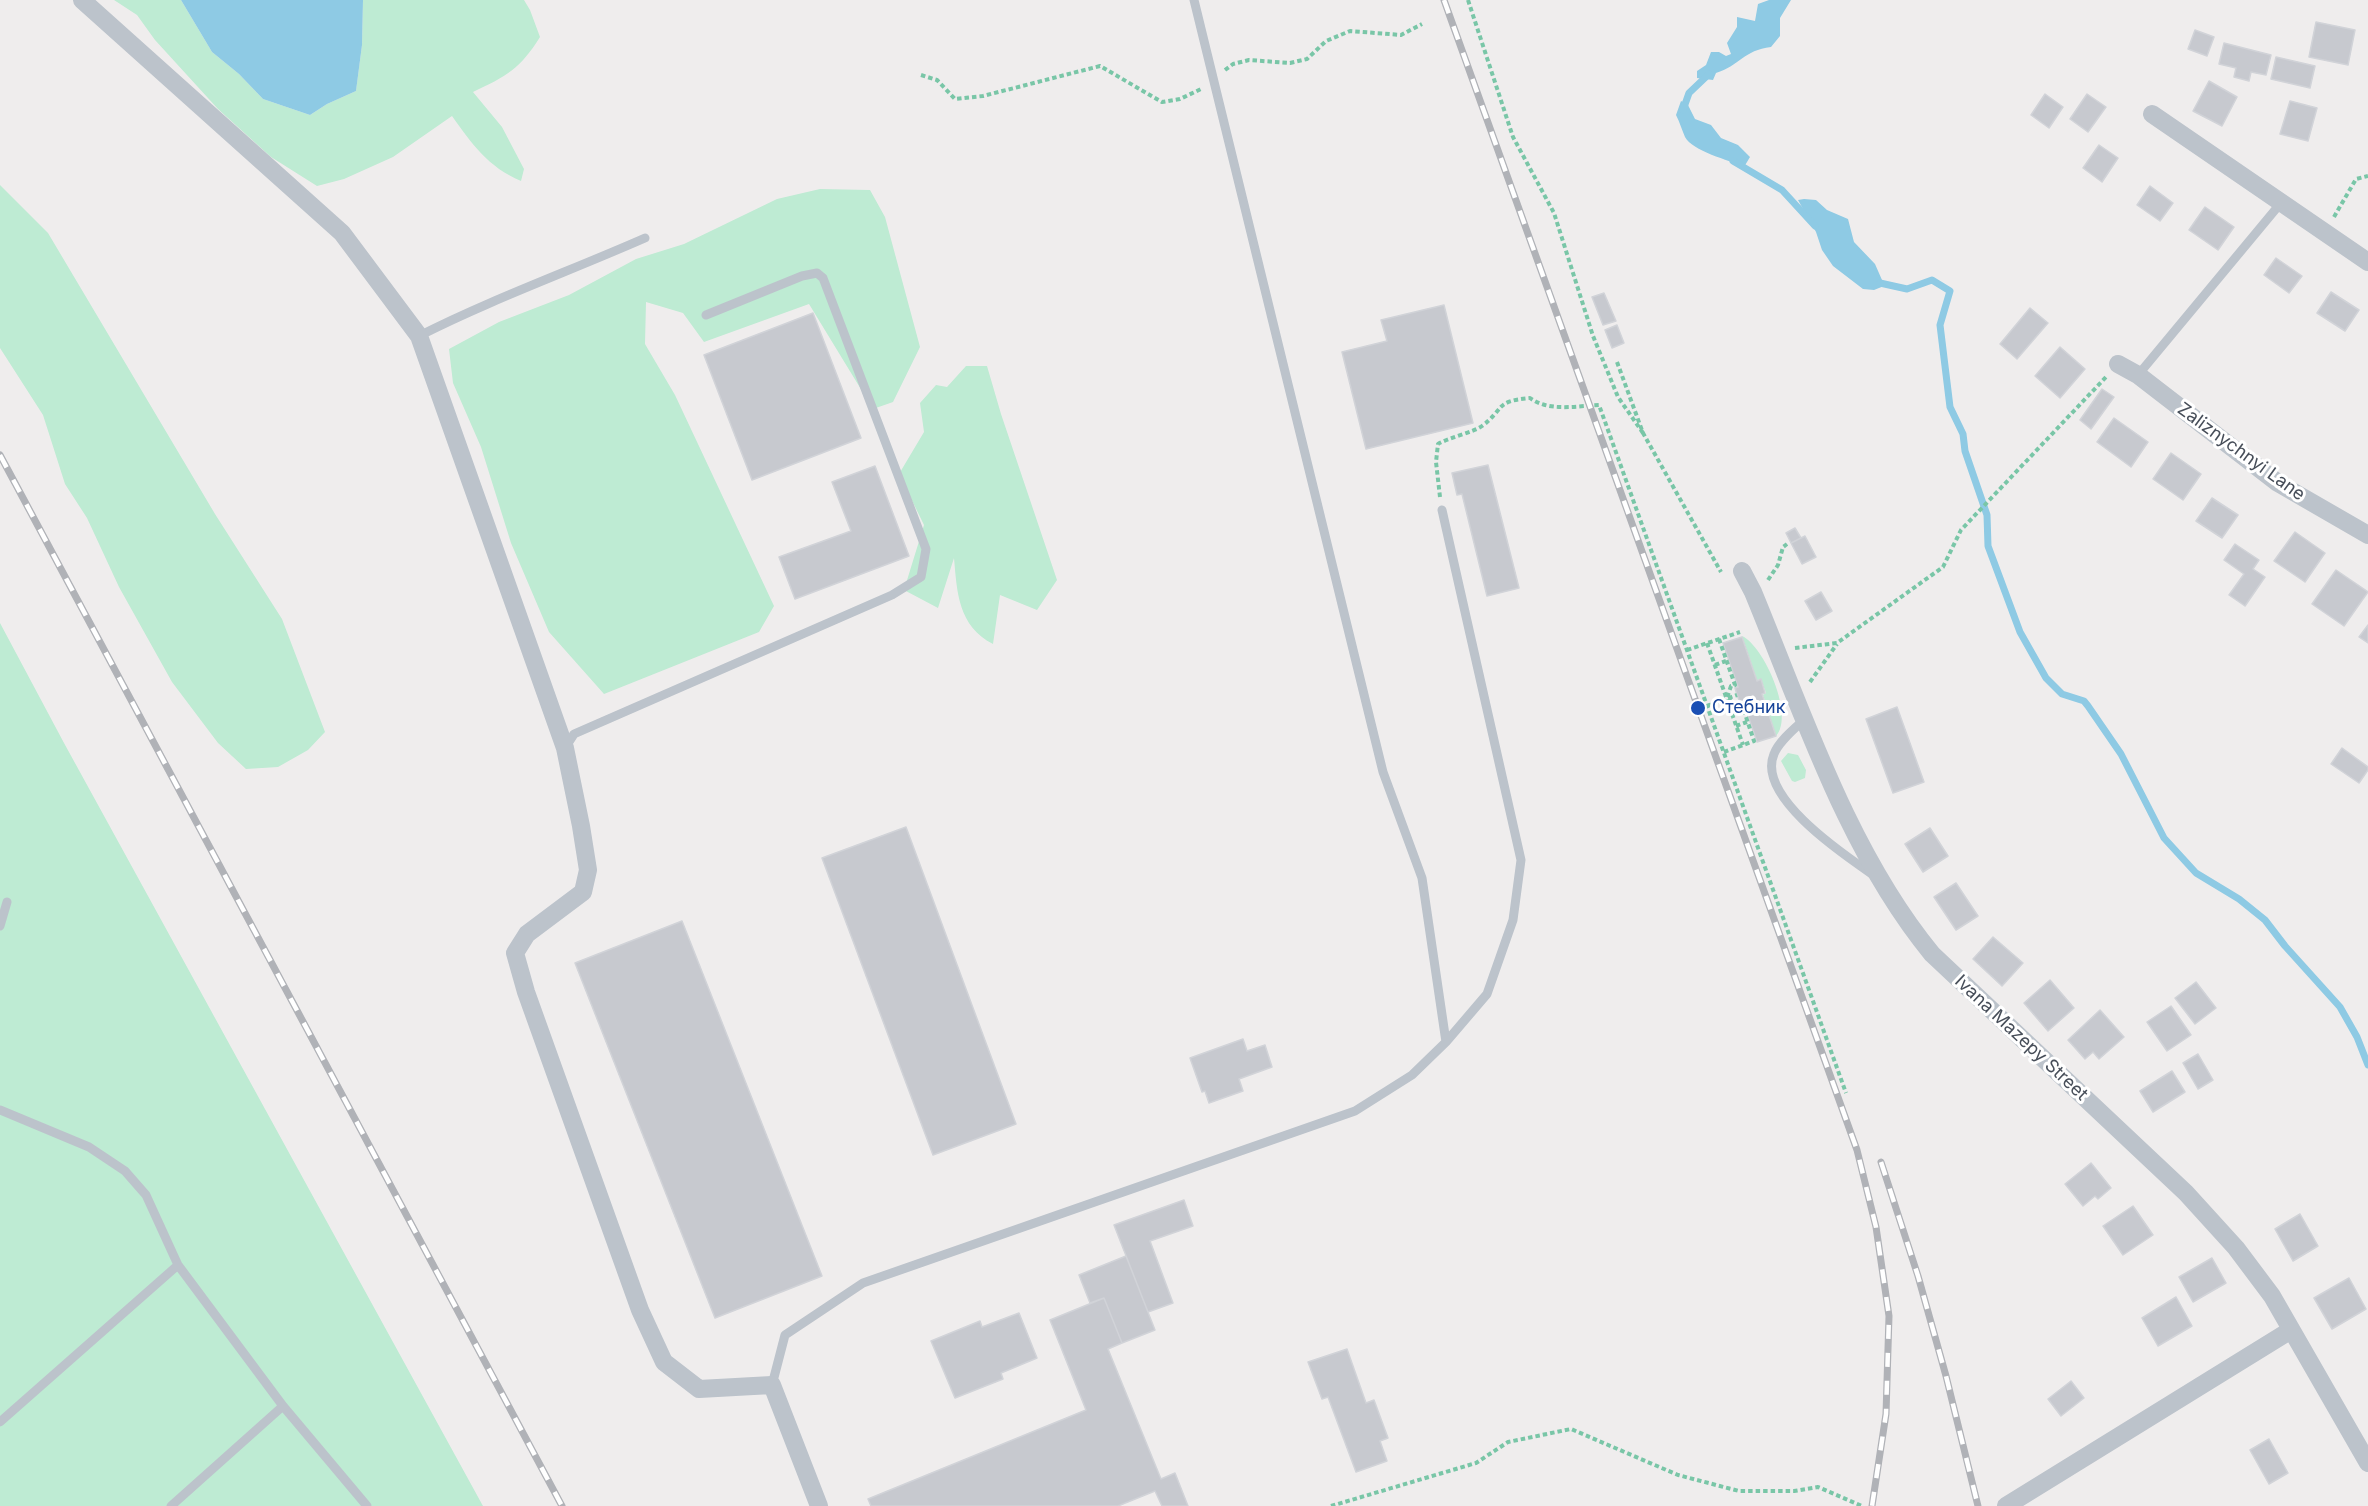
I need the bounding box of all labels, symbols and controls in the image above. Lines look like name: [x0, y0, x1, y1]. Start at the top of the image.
street label: Zaliznychnyi Lane: [2173, 398, 2309, 506]
place label: Стебник: [1712, 697, 1785, 719]
marker: Стебник: [1689, 699, 1707, 717]
street label: Ivana Mazepy Street: [1950, 971, 2092, 1105]

